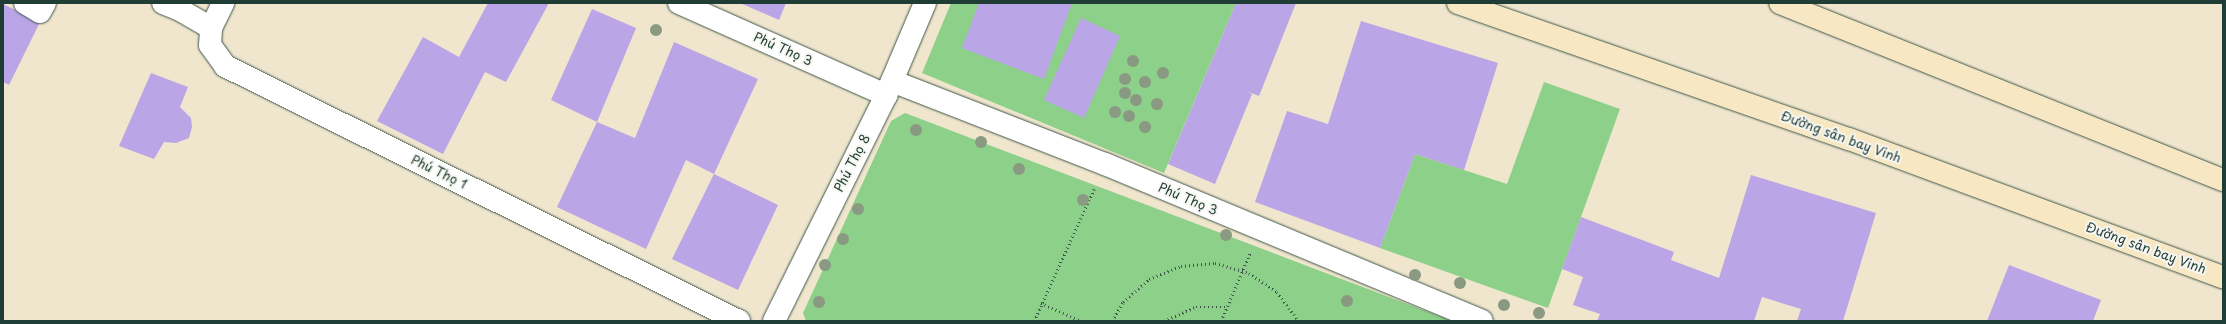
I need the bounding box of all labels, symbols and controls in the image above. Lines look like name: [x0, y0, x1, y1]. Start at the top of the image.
street label: Phú Thọ 3: [751, 29, 815, 69]
street label: Đường sân bay Vinh: [1779, 108, 1903, 166]
street label: Phú Thọ 8: [831, 131, 873, 195]
street label: Phú Thọ 1: [408, 152, 470, 192]
street label: Phú Thọ 3: [1156, 179, 1220, 219]
street label: Đường sân bay Vinh: [2084, 219, 2208, 277]

